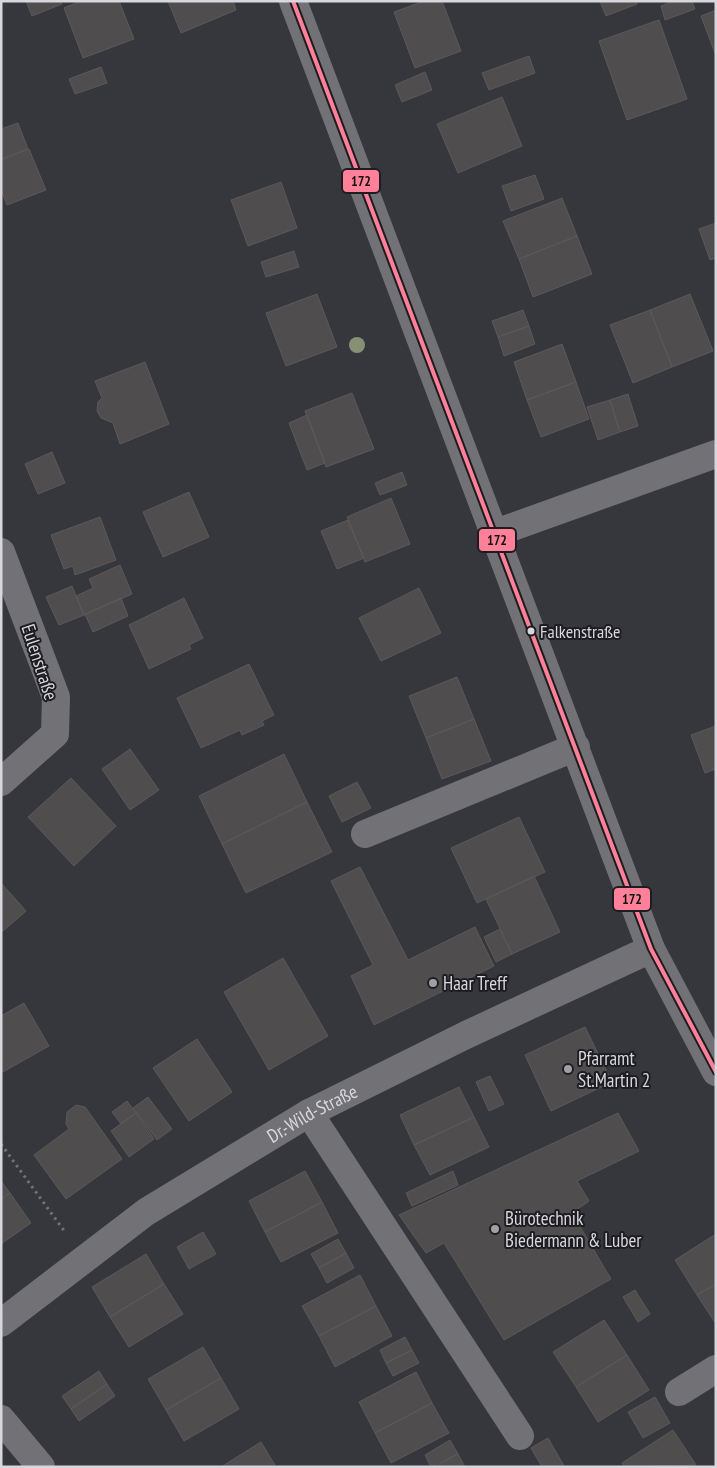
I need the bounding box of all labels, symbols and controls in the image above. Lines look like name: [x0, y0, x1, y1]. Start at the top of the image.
line badge: 172: [342, 169, 380, 193]
text: 172: [351, 172, 371, 190]
line badge: 172: [478, 528, 516, 552]
text: 172: [487, 531, 507, 549]
place label: Falkenstraße: [540, 620, 620, 643]
street label: Eulenstraße: [16, 621, 64, 703]
marker: Falkenstraße: [526, 626, 536, 636]
line badge: 172: [613, 887, 651, 911]
text: 172: [622, 890, 642, 908]
place label: Haar Treff: [443, 971, 508, 995]
marker: Haar Treff: [427, 977, 439, 989]
place label: Pfarramt St.Martin 2: [578, 1046, 650, 1092]
marker: Pfarramt St.Martin 2: [562, 1063, 574, 1075]
street label: Dr.-Wild-Straße: [263, 1079, 361, 1148]
place label: Bürotechnik Biedermann & Luber: [505, 1206, 642, 1252]
marker: Bürotechnik Biedermann & Luber: [489, 1223, 501, 1235]

